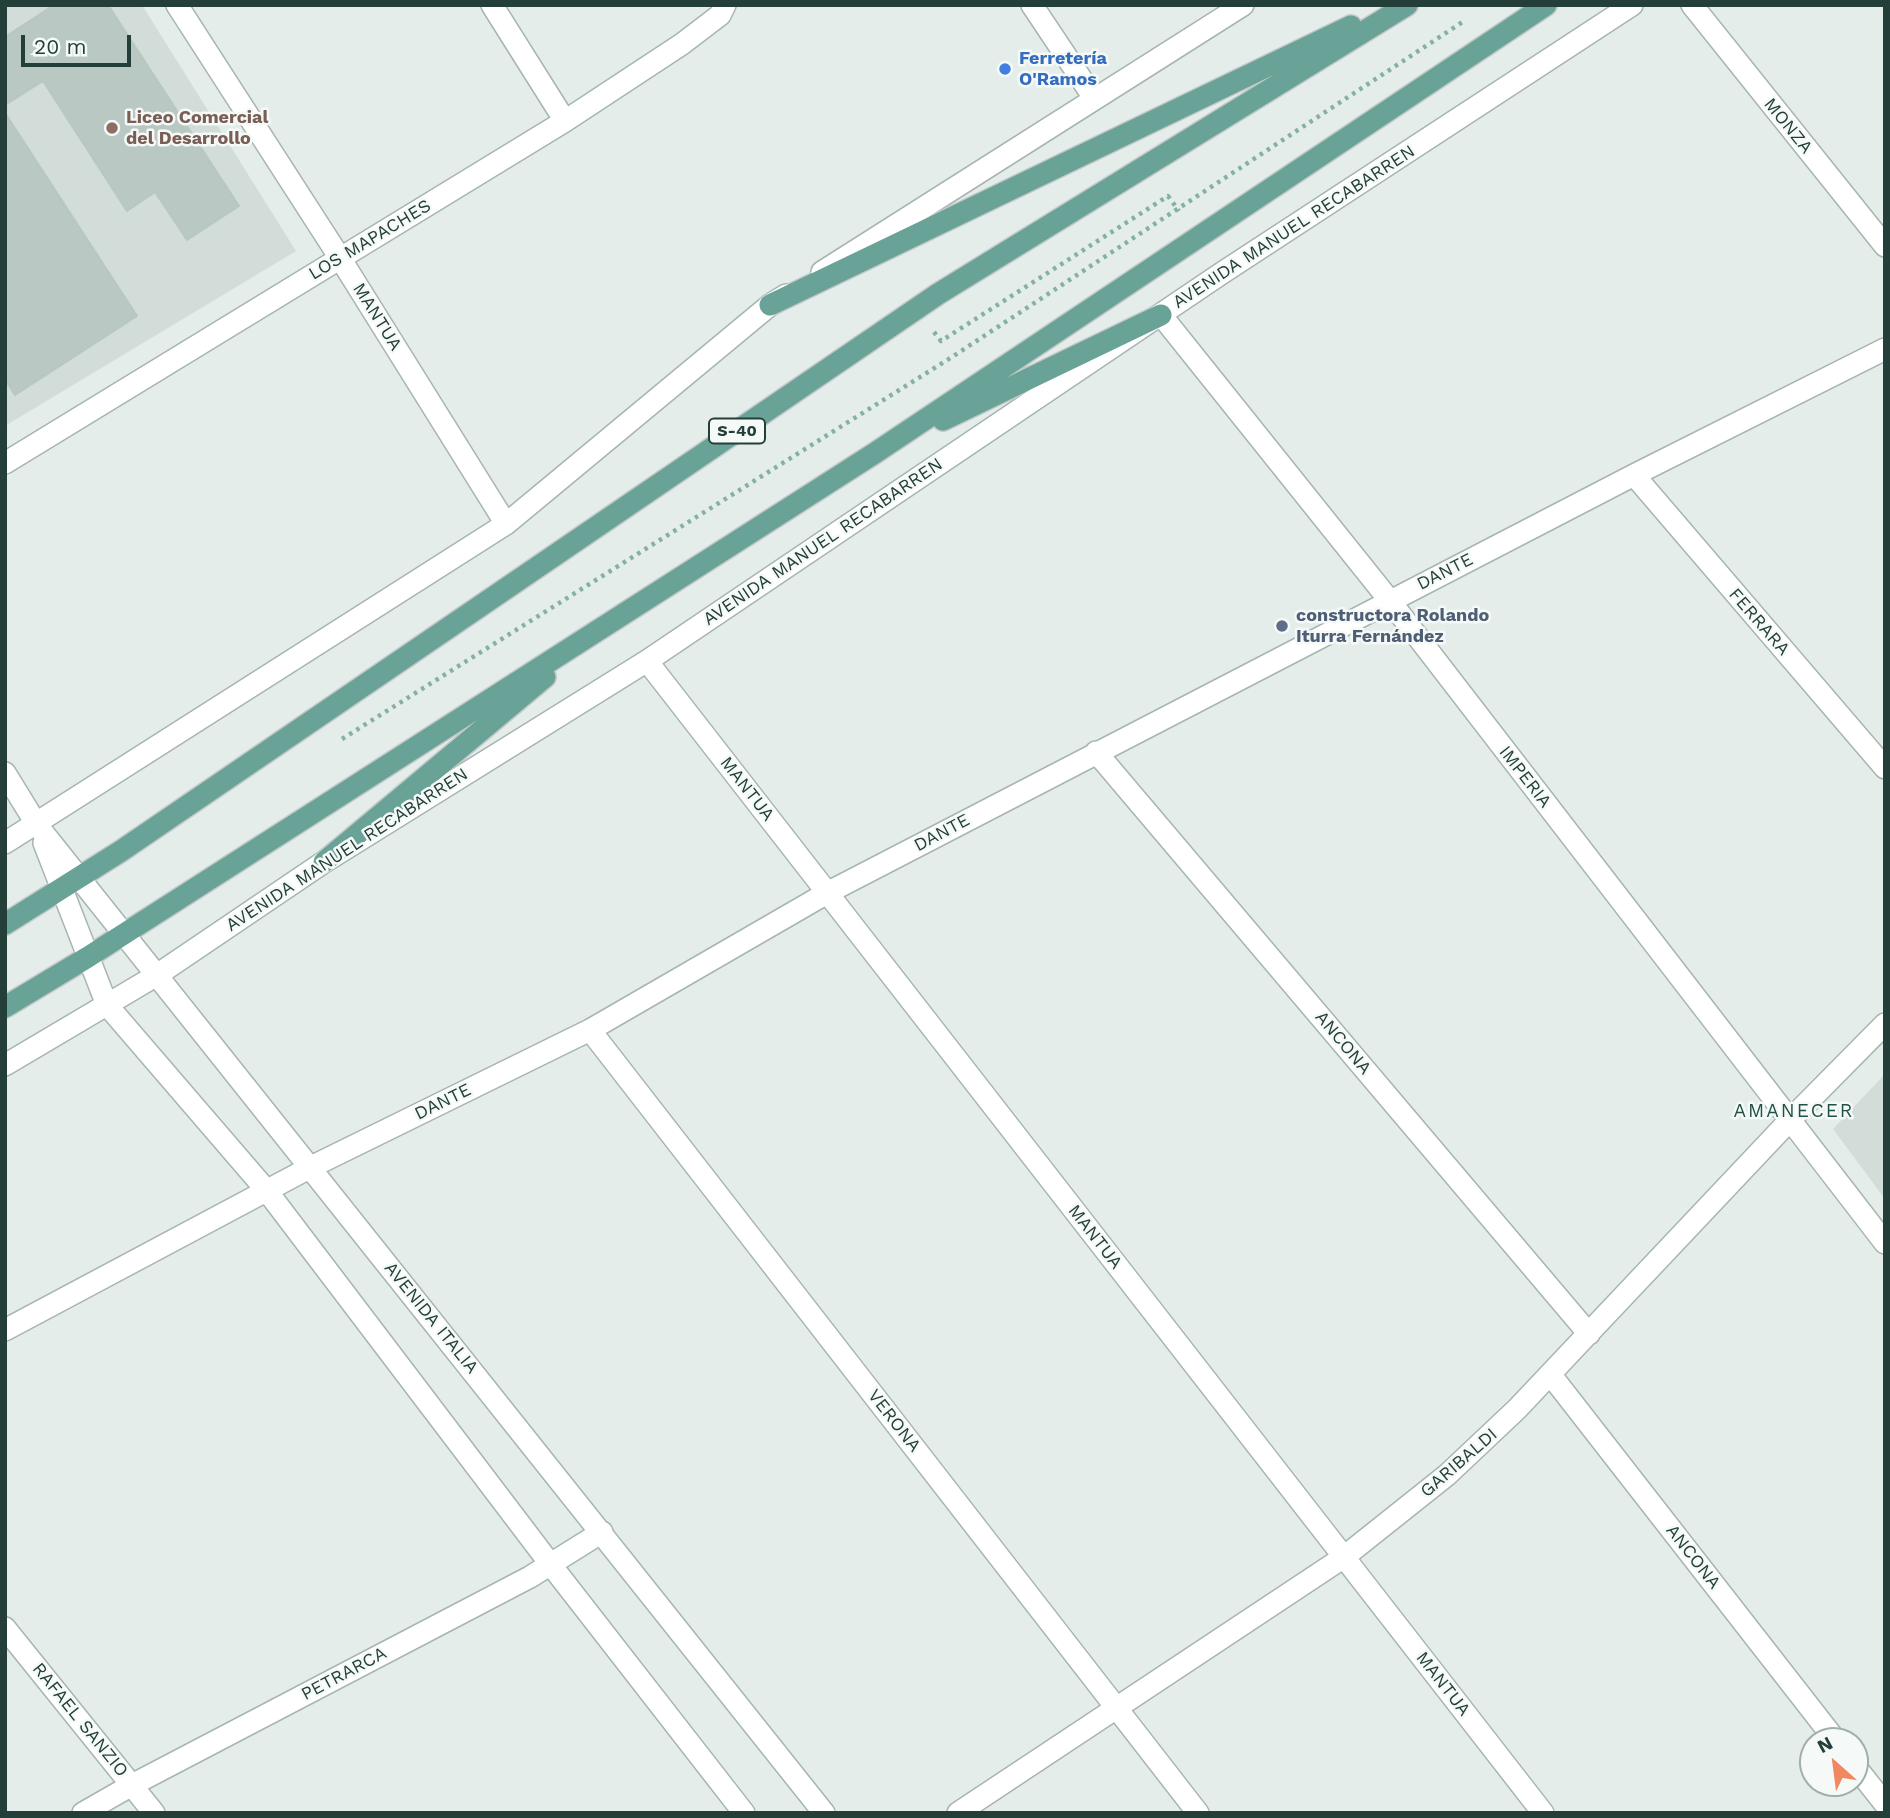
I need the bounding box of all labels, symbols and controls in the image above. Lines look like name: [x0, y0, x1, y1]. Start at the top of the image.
scale bar: [24, 21, 135, 65]
text: 20 m: [34, 34, 86, 59]
place label: Ferretería O'Ramos: [1019, 48, 1107, 90]
marker: Ferretería O'Ramos: [997, 61, 1013, 77]
street label: MONZA: [1759, 94, 1817, 158]
place label: Liceo Comercial del Desarrollo: [126, 107, 268, 150]
marker: Liceo Comercial del Desarrollo: [104, 120, 120, 136]
street label: AVENIDA MANUEL RECABARREN: [1169, 141, 1419, 313]
street label: LOS MAPACHES: [305, 195, 435, 285]
street label: MANTUA: [348, 279, 406, 355]
road number: S-40: [709, 418, 765, 444]
street label: AVENIDA MANUEL RECABARREN: [699, 454, 947, 630]
street label: DANTE: [1413, 549, 1477, 595]
street label: FERRARA: [1724, 584, 1794, 660]
place label: constructora Rolando Iturra Fernández: [1296, 605, 1489, 648]
marker: constructora Rolando Iturra Fernández: [1274, 618, 1290, 634]
street label: IMPERIA: [1494, 742, 1556, 812]
street label: MANTUA: [715, 753, 779, 825]
street label: AVENIDA MANUEL RECABARREN: [222, 764, 472, 936]
street label: DANTE: [910, 809, 974, 857]
street label: ANCONA: [1310, 1007, 1376, 1079]
street label: DANTE: [411, 1079, 475, 1125]
district label: AMANECER: [1735, 1100, 1853, 1122]
street label: MANTUA: [1063, 1201, 1127, 1273]
street label: AVENIDA ITALIA: [379, 1258, 483, 1378]
street label: VERONA: [863, 1385, 925, 1457]
street label: GARIBALDI: [1416, 1424, 1502, 1502]
street label: ANCONA: [1661, 1520, 1725, 1594]
street label: PETRARCA: [298, 1643, 390, 1705]
street label: MANTUA: [1411, 1648, 1475, 1720]
street label: RAFAEL SANZIO: [27, 1659, 133, 1781]
north arrow: [1799, 1727, 1869, 1797]
text: N: [1813, 1731, 1836, 1758]

